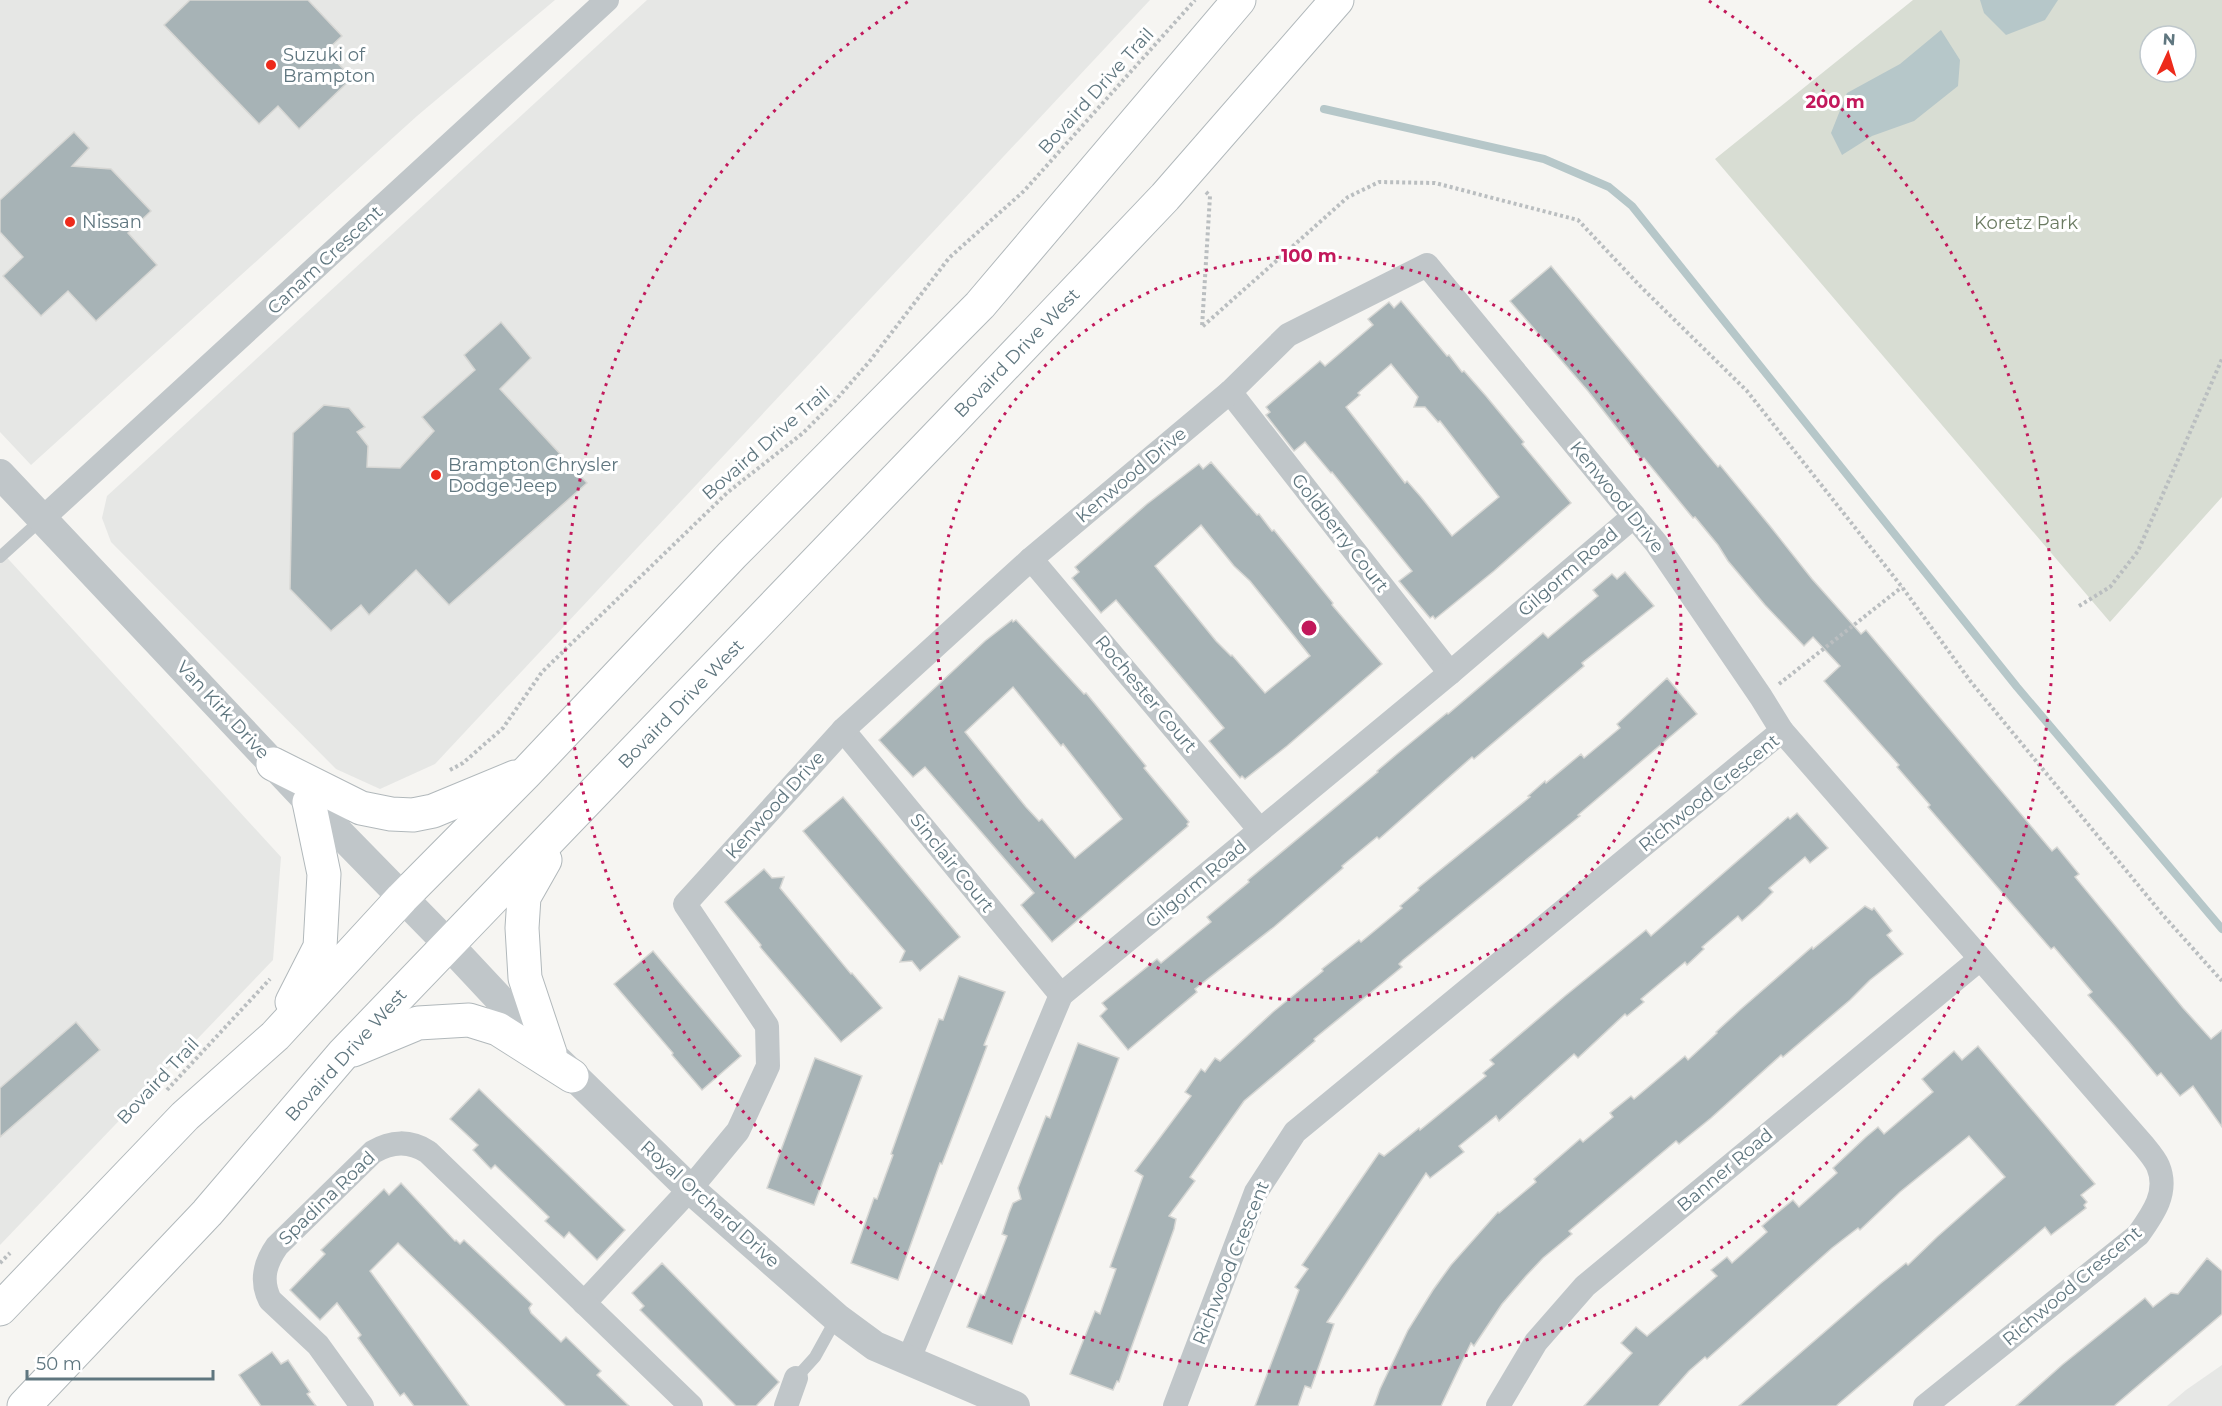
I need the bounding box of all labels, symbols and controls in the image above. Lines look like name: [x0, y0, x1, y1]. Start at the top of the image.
street label: Bovaird Drive Trail: [1034, 23, 1158, 159]
north arrow: [2138, 24, 2198, 84]
text: N: [2162, 30, 2176, 49]
place label: Suzuki of Brampton: [283, 44, 375, 87]
marker: Suzuki of Brampton: [264, 58, 278, 72]
text: 200 m: [1805, 91, 1865, 113]
street label: Canam Crescent: [263, 201, 387, 319]
place label: Nissan: [82, 211, 142, 233]
park label: Koretz Park: [1974, 212, 2078, 234]
marker: Nissan: [63, 215, 77, 229]
text: 100 m: [1281, 245, 1337, 267]
street label: Bovaird Drive West: [950, 284, 1084, 422]
street label: Bovaird Drive Trail: [698, 382, 834, 504]
street label: Kenwood Drive: [1071, 422, 1191, 528]
street label: Kenwood Drive: [1565, 437, 1669, 557]
place label: Brampton Chrysler Dodge Jeep: [448, 454, 619, 497]
marker: Brampton Chrysler Dodge Jeep: [429, 468, 443, 482]
street label: Goldberry Court: [1287, 469, 1393, 597]
street label: Gilgorm Road: [1514, 523, 1622, 621]
centre of rings: [1299, 618, 1319, 638]
street label: Rochester Court: [1091, 631, 1201, 757]
street label: Bovaird Drive West: [614, 635, 748, 773]
street label: Van Kirk Drive: [172, 656, 274, 764]
street label: Richwood Crescent: [1634, 730, 1784, 856]
street label: Kenwood Drive: [721, 746, 829, 863]
street label: Sinclair Court: [905, 809, 999, 917]
street label: Gilgorm Road: [1141, 835, 1251, 933]
street label: Bovaird Drive West: [281, 984, 411, 1126]
street label: Bovaird Trail: [112, 1033, 204, 1129]
street label: Banner Road: [1673, 1124, 1777, 1216]
street label: Royal Orchard Drive: [636, 1136, 784, 1272]
street label: Spadina Road: [274, 1147, 380, 1249]
street label: Richwood Crescent: [1188, 1178, 1274, 1348]
street label: Richwood Crescent: [1998, 1221, 2146, 1351]
scale bar: [27, 1343, 213, 1381]
text: 50 m: [36, 1353, 82, 1375]

